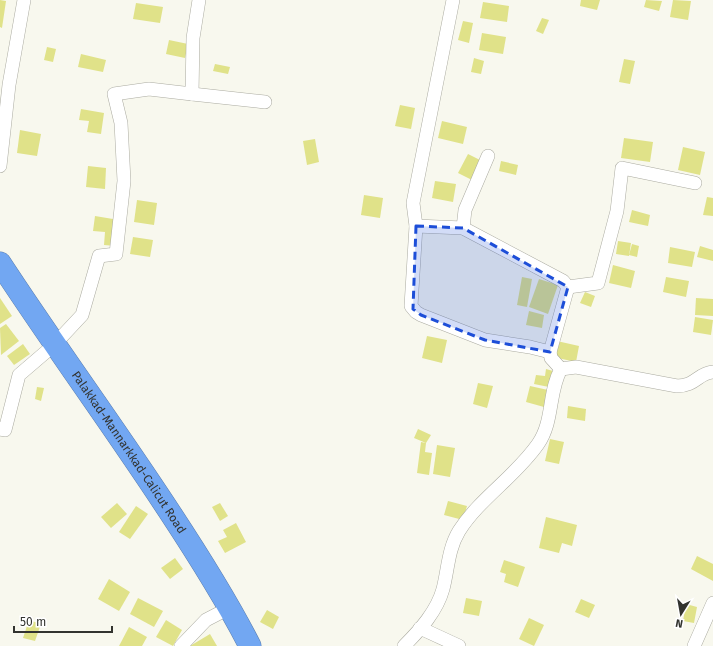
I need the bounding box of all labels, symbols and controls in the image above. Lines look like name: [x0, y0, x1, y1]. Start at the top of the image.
street label: Palakkad-Mannarkkad-Calicut Road: [69, 369, 189, 536]
north arrow: [661, 594, 701, 634]
scale bar: [14, 608, 112, 634]
text: 50 m: [20, 615, 46, 629]
text: N: [674, 616, 684, 630]

